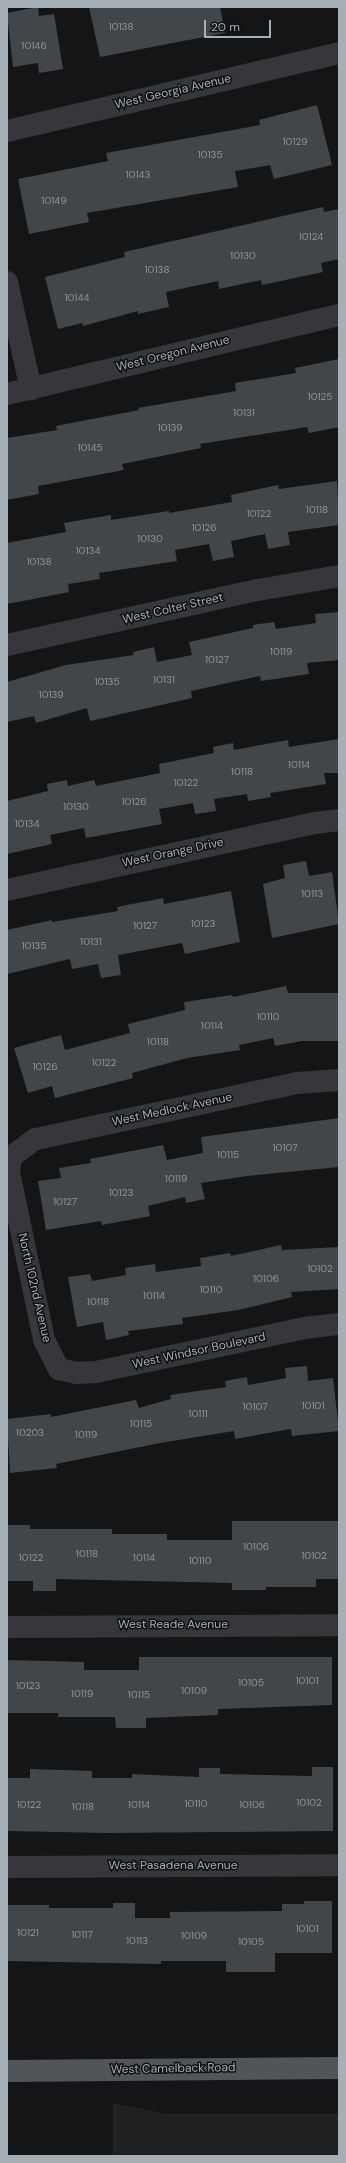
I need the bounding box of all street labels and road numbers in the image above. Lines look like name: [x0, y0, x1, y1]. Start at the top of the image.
street label: West Georgia Avenue: [113, 72, 233, 112]
street label: West Oregon Avenue: [115, 333, 231, 375]
street label: West Colter Street: [121, 590, 225, 628]
street label: West Orange Drive: [121, 835, 225, 871]
street label: West Medlock Avenue: [111, 1090, 233, 1130]
street label: North 102nd Avenue: [14, 1232, 54, 1344]
street label: West Windsor Boulevard: [131, 1330, 267, 1372]
street label: West Reade Avenue: [118, 1618, 228, 1632]
street label: West Pasadena Avenue: [109, 1859, 237, 1873]
street label: West Camelback Road: [110, 2061, 236, 2077]

